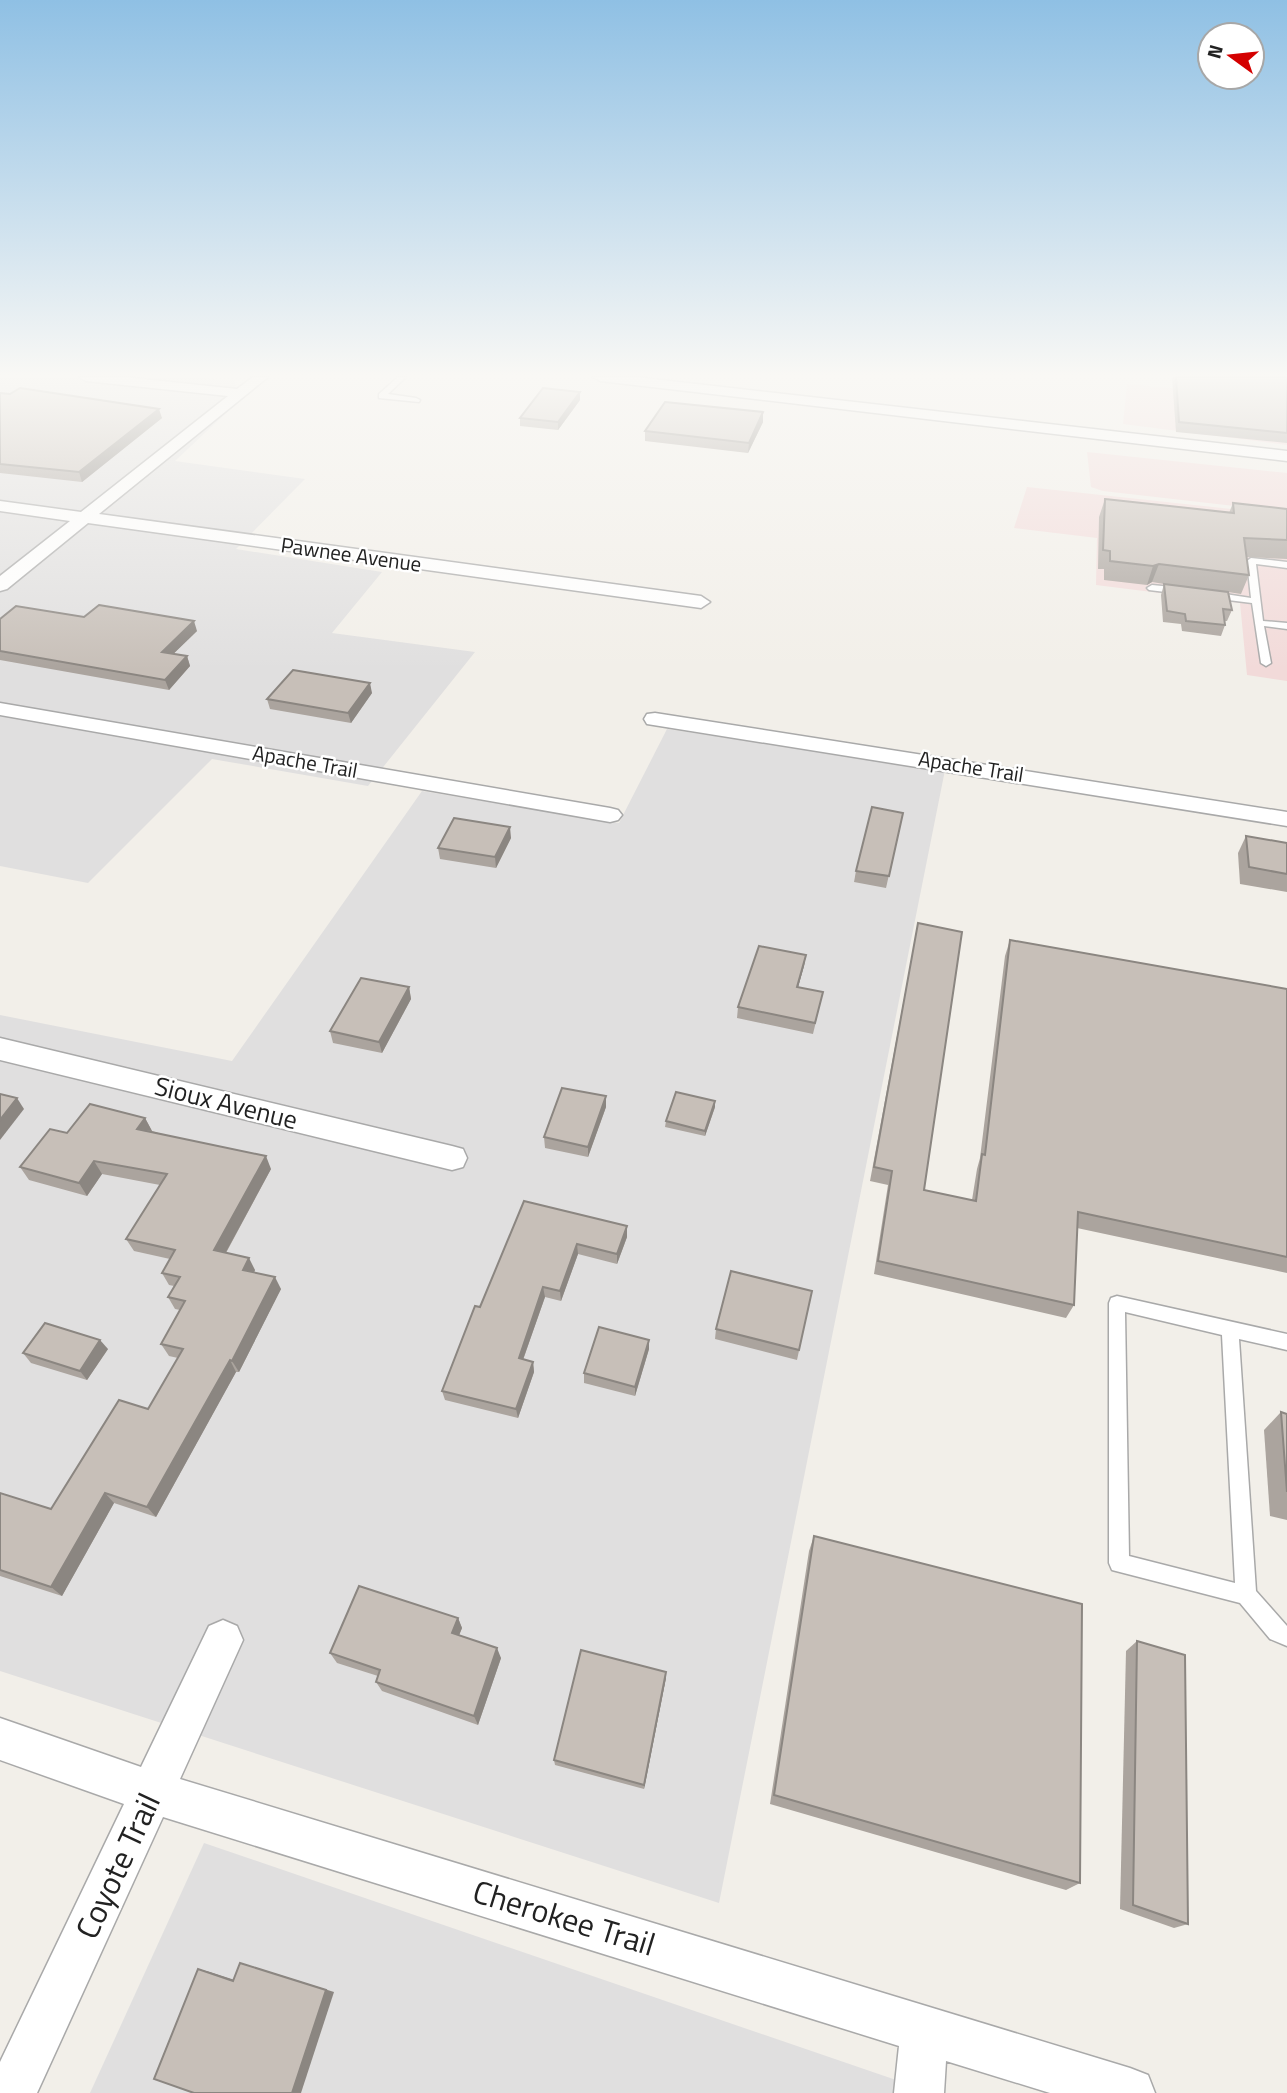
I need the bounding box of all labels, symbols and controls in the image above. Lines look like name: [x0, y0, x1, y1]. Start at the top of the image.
north arrow: [1196, 21, 1266, 91]
text: N: [1198, 41, 1230, 62]
street label: Pawnee Avenue: [279, 528, 424, 580]
street label: Apache Trail: [250, 736, 360, 786]
street label: Apache Trail: [916, 742, 1026, 790]
street label: Sioux Avenue: [151, 1066, 302, 1139]
street label: Coyote Trail: [62, 1785, 172, 1946]
street label: Cherokee Trail: [467, 1867, 661, 1968]

